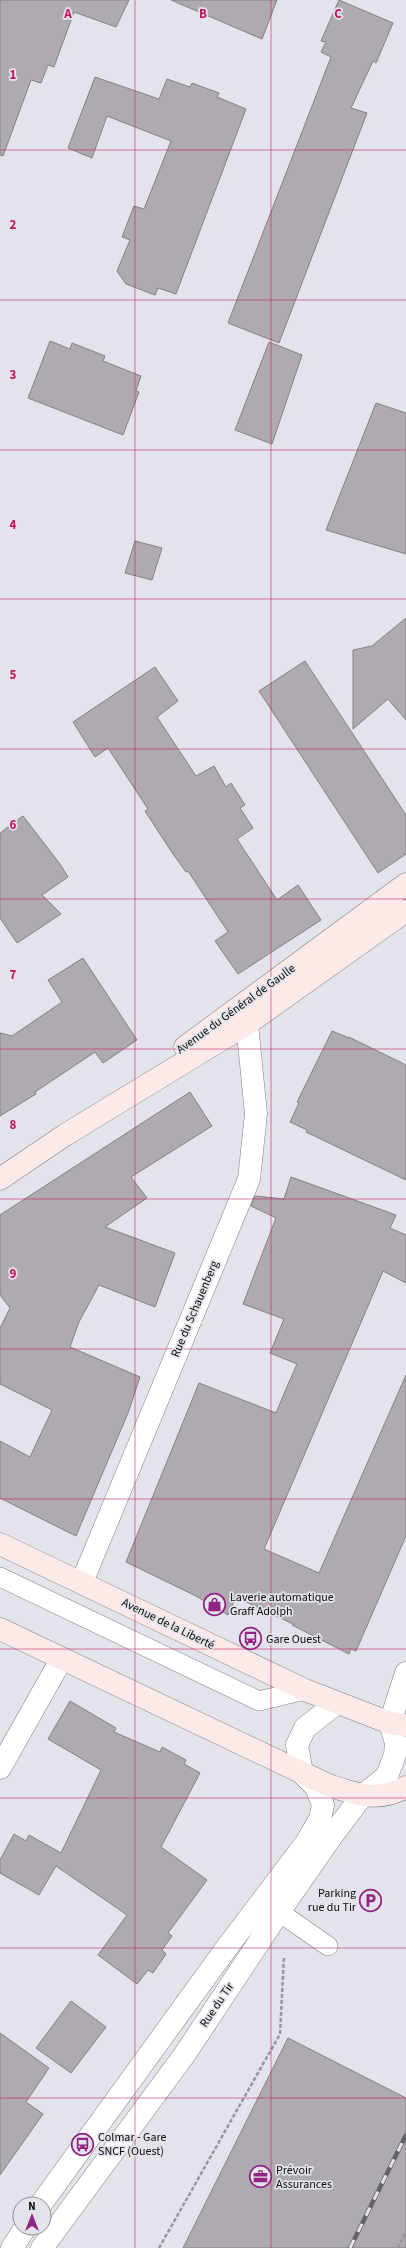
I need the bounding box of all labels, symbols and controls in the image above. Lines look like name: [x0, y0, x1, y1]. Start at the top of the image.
text: A: [63, 5, 72, 23]
text: B: [199, 5, 207, 23]
text: C: [334, 5, 342, 23]
text: 1: [10, 66, 17, 84]
text: 2: [10, 216, 17, 234]
text: 3: [10, 366, 17, 384]
text: 4: [10, 516, 17, 534]
text: 5: [10, 666, 17, 684]
text: 6: [10, 816, 17, 834]
street label: Avenue du Général de Gaulle: [173, 960, 299, 1058]
text: 7: [10, 966, 17, 984]
text: 8: [10, 1116, 17, 1134]
street label: Rue du Schauenberg: [167, 1258, 223, 1360]
text: 9: [10, 1265, 17, 1283]
place label: Laverie automatique Graff Adolph: [230, 1589, 334, 1620]
shop icon: Laverie automatique Graff Adolph: [201, 1591, 227, 1617]
street label: Avenue de la Liberté: [119, 1594, 217, 1654]
bus stop icon: Gare Ouest: [238, 1626, 264, 1652]
place label: Gare Ouest: [266, 1631, 321, 1648]
place label: Parking rue du Tir: [308, 1885, 357, 1916]
parking icon: Parking rue du Tir: [358, 1887, 384, 1913]
street label: Rue du Tir: [196, 1978, 239, 2031]
place label: Colmar - Gare SNCF (Ouest): [98, 2129, 167, 2160]
bus stop icon: Colmar - Gare SNCF (Ouest): [69, 2131, 95, 2157]
place label: Prévoir Assurances: [276, 2162, 332, 2193]
office icon: Prévoir Assurances: [247, 2164, 273, 2190]
north arrow: [12, 2196, 52, 2236]
text: N: [28, 2199, 36, 2214]

